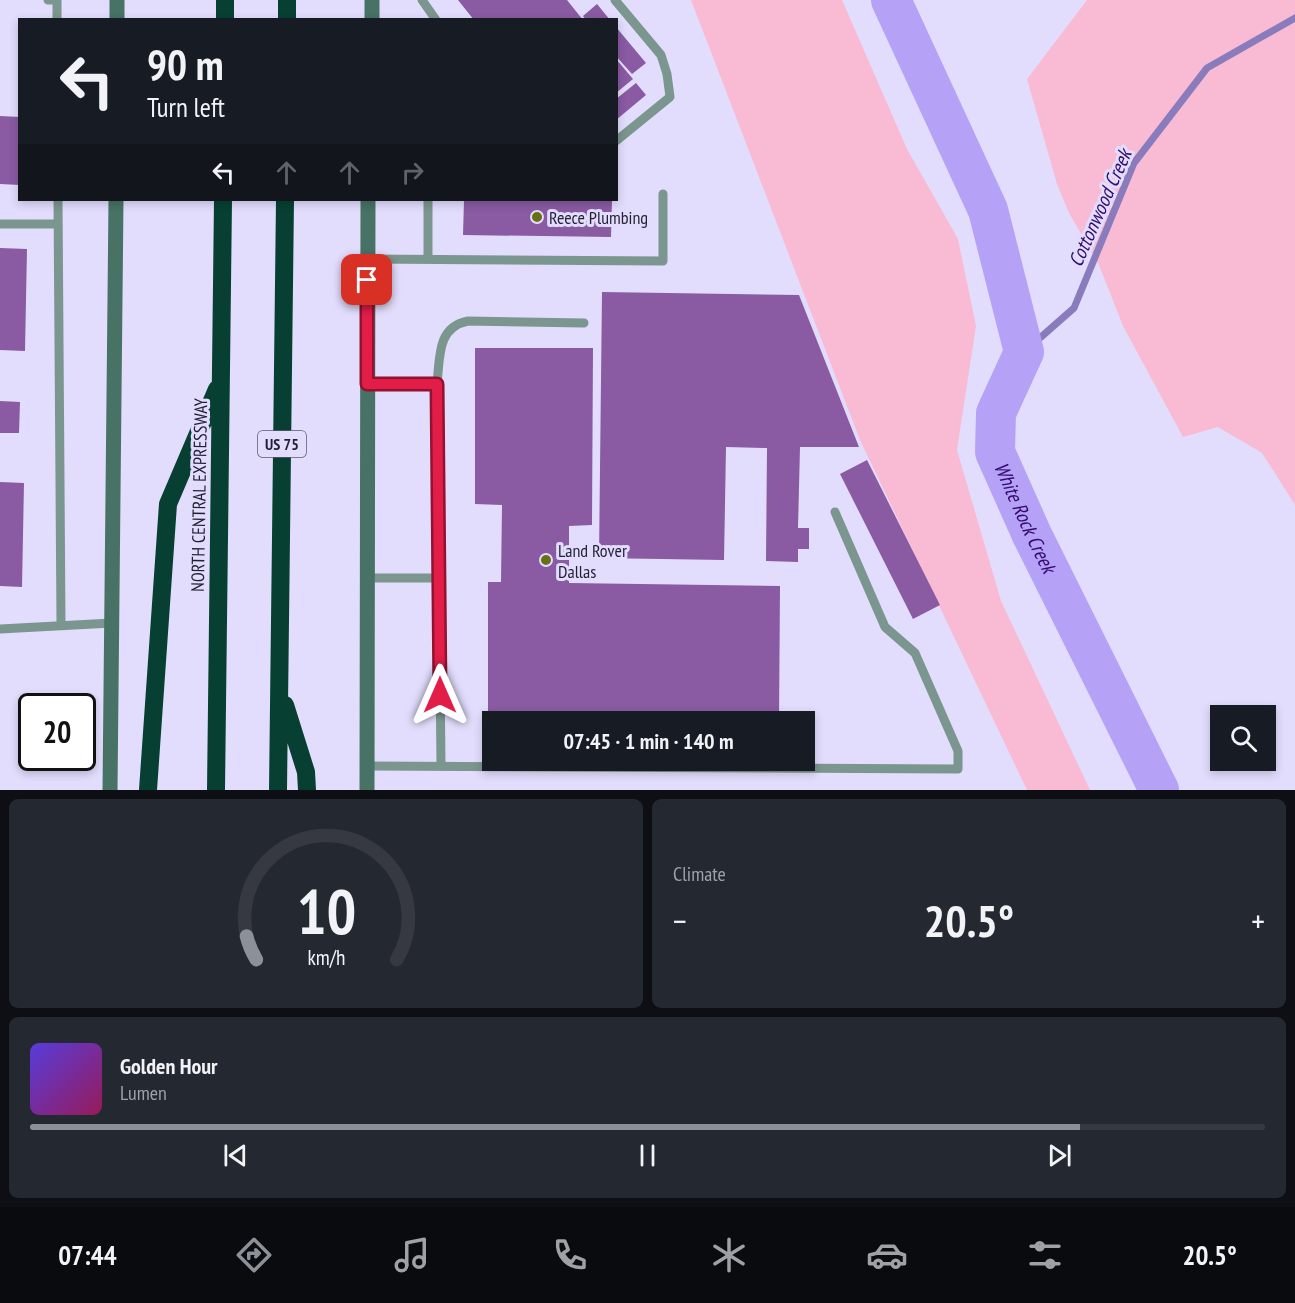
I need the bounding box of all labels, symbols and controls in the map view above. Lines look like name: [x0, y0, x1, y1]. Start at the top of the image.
text: 90 m: [147, 37, 224, 92]
icon: left: [48, 42, 126, 120]
text: Turn left: [147, 90, 225, 124]
water label: Cottonwood Creek: [1063, 143, 1138, 271]
icon: left: [207, 156, 240, 189]
icon: ahead: [270, 156, 303, 189]
icon: ahead: [333, 156, 366, 189]
icon: right: [396, 156, 429, 189]
place label: Reece Plumbing: [549, 206, 648, 229]
marker: Reece Plumbing: [530, 210, 544, 224]
pin: [341, 254, 392, 305]
icon: arrive: [350, 263, 383, 296]
street label: NORTH CENTRAL EXPRESSWAY: [186, 397, 212, 592]
road number: US 75: [258, 431, 306, 457]
water label: White Rock Creek: [988, 458, 1063, 579]
place label: Land Rover Dallas: [558, 539, 627, 583]
marker: Land Rover Dallas: [539, 553, 553, 567]
position arrow: [408, 663, 472, 727]
speed limit sign: 20: [18, 693, 96, 771]
map controls: [1210, 705, 1276, 771]
button: search: [1210, 705, 1276, 771]
text: 07:45 · 1 min · 140 m: [563, 727, 734, 755]
text: Climate: [673, 861, 726, 887]
text: 10: [296, 870, 356, 951]
text: 20.5°: [924, 891, 1014, 949]
text: −: [673, 899, 687, 942]
text: +: [1251, 899, 1265, 942]
text: km/h: [307, 944, 345, 972]
text: Golden Hour: [120, 1052, 218, 1080]
text: Lumen: [120, 1080, 167, 1106]
icon: previous: [219, 1139, 252, 1172]
icon: pause: [631, 1139, 664, 1172]
icon: next: [1043, 1139, 1076, 1172]
icon: directions: [233, 1234, 275, 1276]
icon: music: [391, 1234, 433, 1276]
icon: phone: [549, 1234, 591, 1276]
icon: climate: [708, 1234, 750, 1276]
icon: car: [866, 1234, 908, 1276]
icon: filters: [1024, 1234, 1066, 1276]
text: 07:44: [58, 1238, 117, 1272]
text: 20.5°: [1183, 1238, 1237, 1272]

